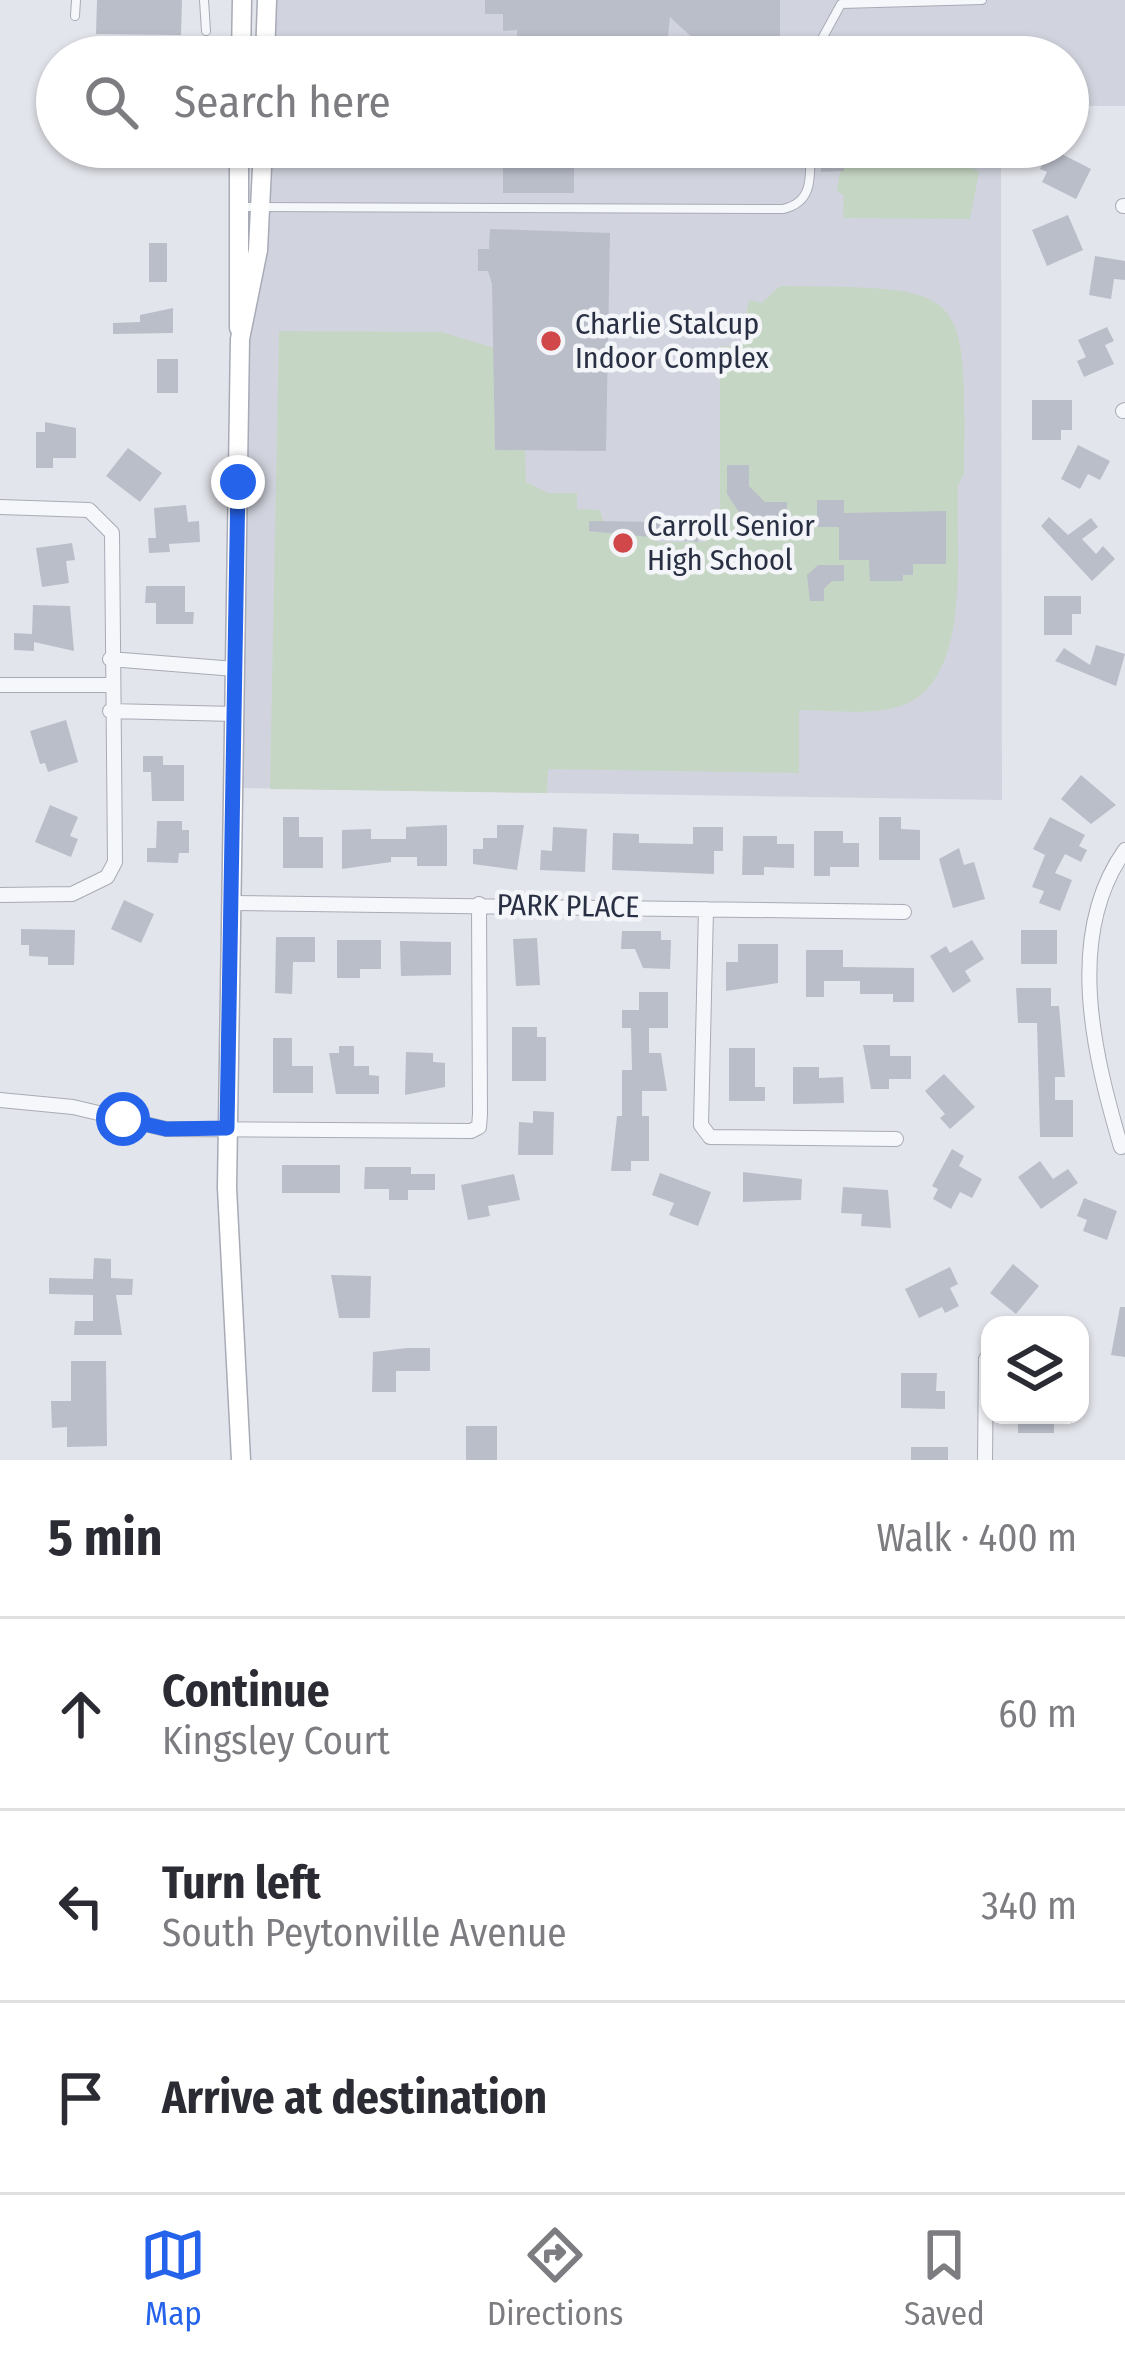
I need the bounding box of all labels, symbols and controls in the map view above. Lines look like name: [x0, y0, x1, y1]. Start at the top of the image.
search box: [36, 36, 1089, 168]
icon: search: [78, 69, 144, 135]
text: Search here: [174, 75, 391, 129]
place label: Charlie Stalcup Indoor Complex: [575, 306, 770, 376]
marker: Charlie Stalcup Indoor Complex: [538, 328, 564, 354]
route end: [211, 455, 265, 509]
place label: Carroll Senior High School: [647, 508, 815, 578]
marker: Carroll Senior High School: [610, 530, 636, 556]
street label: PARK PLACE: [496, 887, 640, 925]
route start: [96, 1092, 150, 1146]
map controls: [981, 1316, 1089, 1424]
button: layers: [981, 1316, 1089, 1424]
text: 5 min: [48, 1507, 163, 1569]
text: Walk · 400 m: [877, 1515, 1077, 1561]
text: Continue: [162, 1664, 330, 1718]
icon: ahead: [48, 1681, 114, 1747]
text: 60 m: [998, 1691, 1077, 1737]
text: Kingsley Court: [162, 1718, 390, 1764]
text: Turn left: [162, 1856, 321, 1910]
icon: left: [48, 1873, 114, 1939]
text: 340 m: [981, 1883, 1077, 1929]
text: South Peytonville Avenue: [162, 1910, 567, 1956]
icon: arrive: [48, 2065, 114, 2131]
text: Arrive at destination: [162, 2071, 547, 2125]
tab: Map: [140, 2222, 206, 2334]
tab: Directions: [487, 2222, 623, 2334]
tab: Saved: [904, 2222, 985, 2334]

